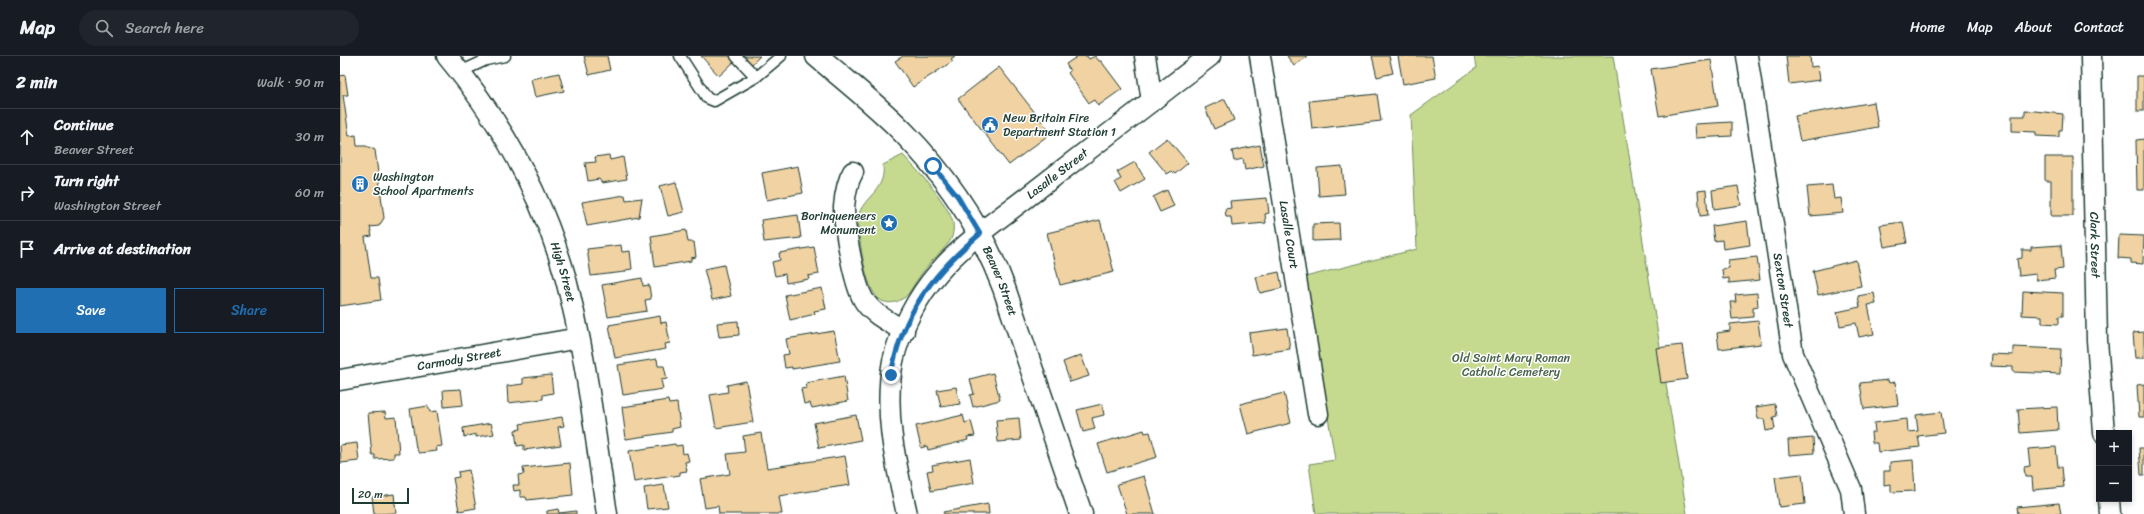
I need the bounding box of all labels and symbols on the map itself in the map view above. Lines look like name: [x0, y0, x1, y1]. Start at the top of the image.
place label: New Britain Fire Department Station 1: [1003, 107, 1116, 143]
public building icon: New Britain Fire Department Station 1: [980, 115, 1000, 135]
street label: Lasalle Street: [1021, 142, 1094, 205]
route start: [924, 157, 942, 175]
place label: Washington School Apartments: [373, 166, 474, 202]
building icon: Washington School Apartments: [350, 174, 370, 194]
street label: Lasalle Court: [1273, 199, 1305, 271]
place label: Borinqueneers Monument: [801, 205, 876, 241]
street label: Clark Street: [2083, 212, 2107, 279]
place icon: Borinqueneers Monument: [879, 213, 899, 233]
street label: High Street: [544, 239, 582, 304]
street label: Beaver Street: [976, 242, 1024, 319]
street label: Sexton Street: [1767, 251, 1800, 330]
street label: Carmody Street: [416, 341, 503, 377]
park label: Old Saint Mary Roman Catholic Cemetery: [1452, 347, 1570, 383]
route end: [882, 366, 900, 384]
scale bar: [352, 486, 409, 505]

